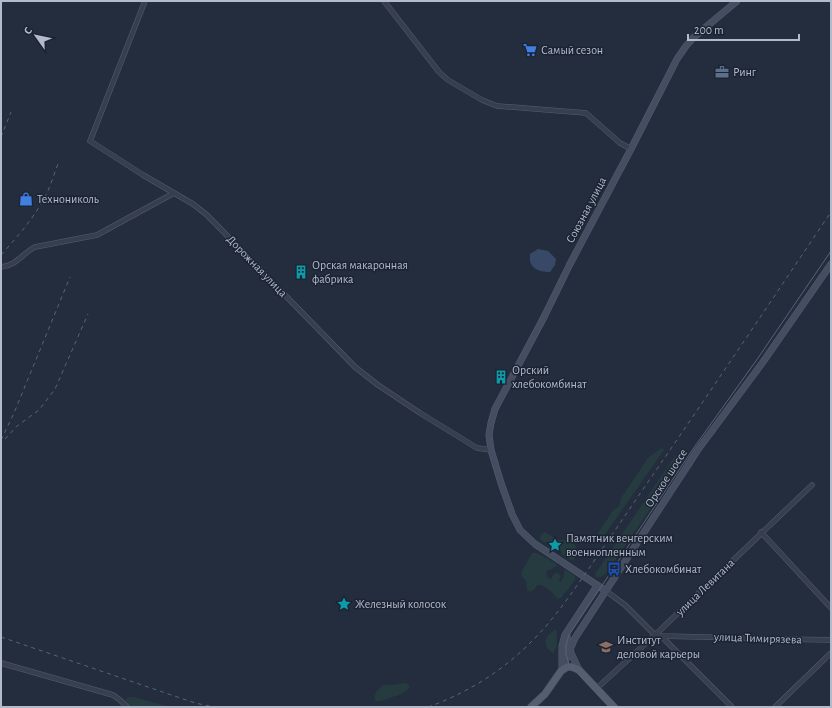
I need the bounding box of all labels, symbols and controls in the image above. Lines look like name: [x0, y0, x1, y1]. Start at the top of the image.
north arrow: [16, 16, 56, 56]
scale bar: [688, 16, 799, 42]
text: 200 m: [694, 24, 724, 36]
text: С: [22, 25, 34, 36]
supermarket icon: Самый сезон: [522, 42, 538, 58]
place label: Самый сезон: [541, 44, 603, 56]
office icon: Ринг: [714, 64, 730, 80]
place label: Ринг: [733, 66, 757, 78]
street label: Союзная улица: [564, 175, 610, 245]
shop icon: Технониколь: [18, 191, 34, 207]
place label: Технониколь: [37, 193, 99, 205]
street label: Дорожная улица: [224, 233, 290, 300]
place label: Орская макаронная фабрика: [312, 259, 408, 285]
building icon: Орская макаронная фабрика: [293, 264, 309, 280]
place label: Орский хлебокомбинат: [512, 364, 587, 390]
building icon: Орский хлебокомбинат: [493, 369, 509, 385]
street label: Орское шоссе: [643, 447, 689, 509]
place label: Памятник венгерским военнопленным: [566, 532, 673, 558]
place icon: Памятник венгерским военнопленным: [547, 537, 563, 553]
street label: улица Левитана: [673, 556, 738, 619]
bus stop icon: Хлебокомбинат: [606, 561, 622, 577]
place label: Хлебокомбинат: [625, 563, 702, 575]
place icon: Железный колосок: [336, 596, 352, 612]
place label: Железный колосок: [355, 598, 447, 610]
street label: улица Тимирязева: [713, 630, 803, 647]
place label: Институт деловой карьеры: [617, 634, 700, 660]
school or university icon: Институт деловой карьеры: [598, 639, 614, 655]

